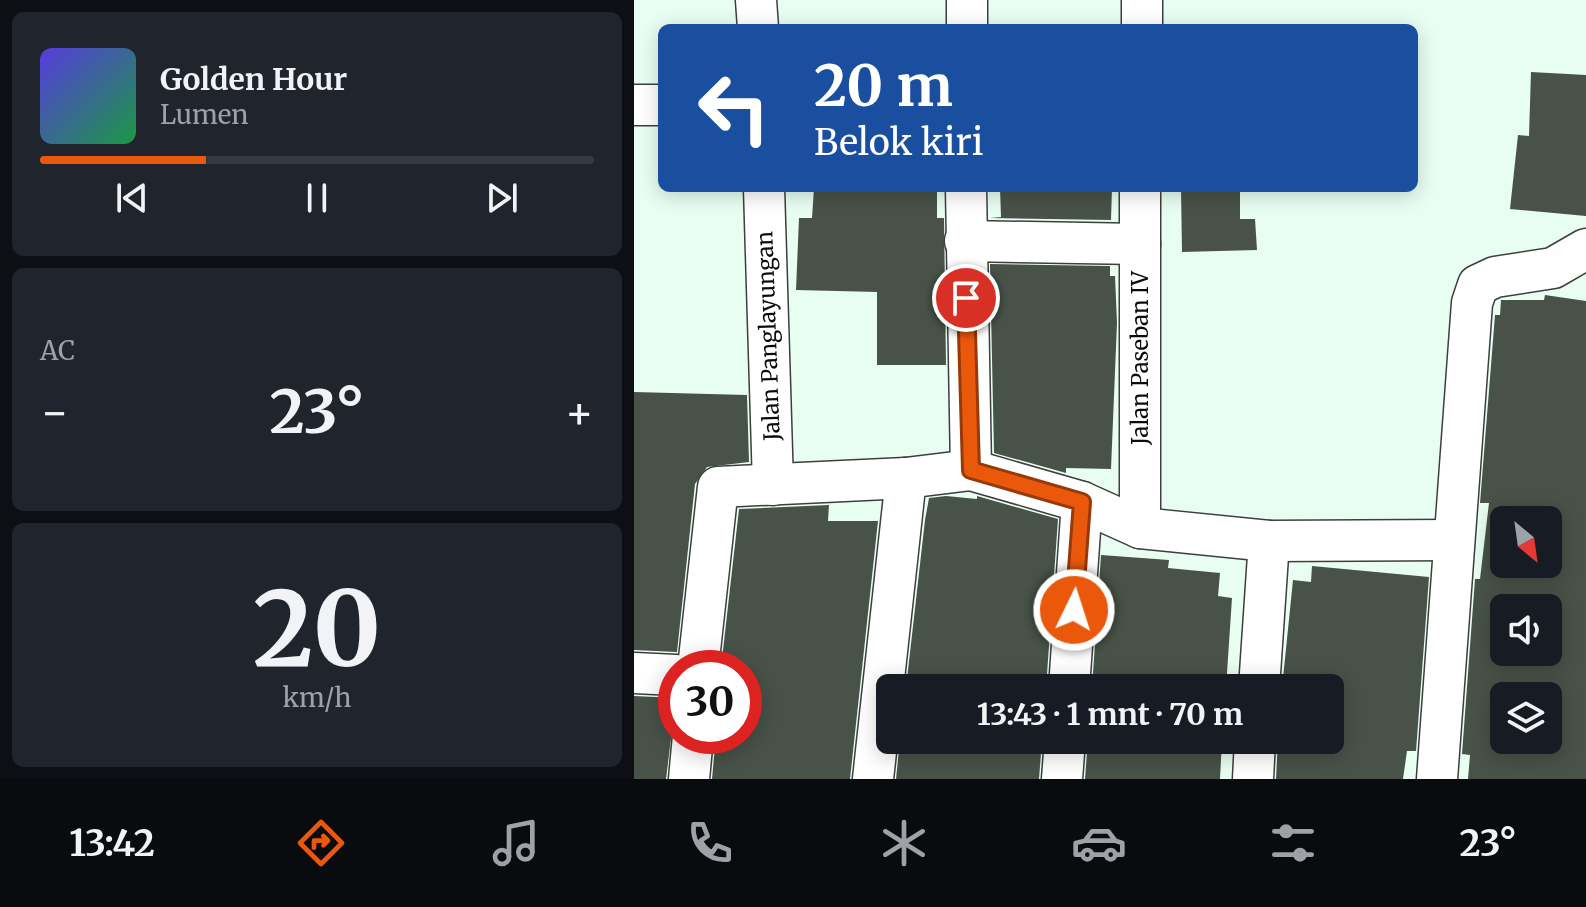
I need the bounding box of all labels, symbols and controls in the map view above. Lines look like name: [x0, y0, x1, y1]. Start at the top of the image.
text: 20 m: [814, 51, 953, 121]
icon: left: [682, 56, 786, 160]
text: Golden Hour: [160, 60, 347, 98]
text: Lumen: [160, 98, 249, 131]
text: Belok kiri: [814, 120, 983, 165]
icon: previous: [110, 176, 154, 220]
icon: pause: [295, 176, 339, 220]
icon: next: [480, 176, 524, 220]
street label: Jalan Panglayungan: [750, 230, 786, 442]
pin: [932, 264, 1000, 332]
street label: Jalan Paseban IV: [1126, 270, 1154, 446]
icon: arrive: [944, 276, 988, 320]
text: AC: [40, 334, 75, 367]
text: 23°: [269, 374, 365, 449]
text: −: [40, 385, 69, 440]
text: +: [565, 385, 594, 440]
north arrow: [1490, 506, 1562, 578]
map controls: [1490, 506, 1562, 754]
text: 20: [253, 564, 381, 694]
position arrow: [1032, 568, 1116, 652]
button: sound: [1490, 594, 1562, 666]
speed limit sign: 30: [658, 650, 762, 754]
text: km/h: [283, 681, 351, 714]
button: layers: [1490, 682, 1562, 754]
text: 13:43 · 1 mnt · 70 m: [977, 695, 1243, 733]
icon: directions: [293, 815, 349, 871]
icon: music: [488, 815, 544, 871]
icon: phone: [682, 815, 738, 871]
icon: climate: [876, 815, 932, 871]
icon: car: [1071, 815, 1127, 871]
icon: filters: [1265, 815, 1321, 871]
text: 13:42: [69, 821, 155, 866]
text: 23°: [1460, 821, 1517, 866]

